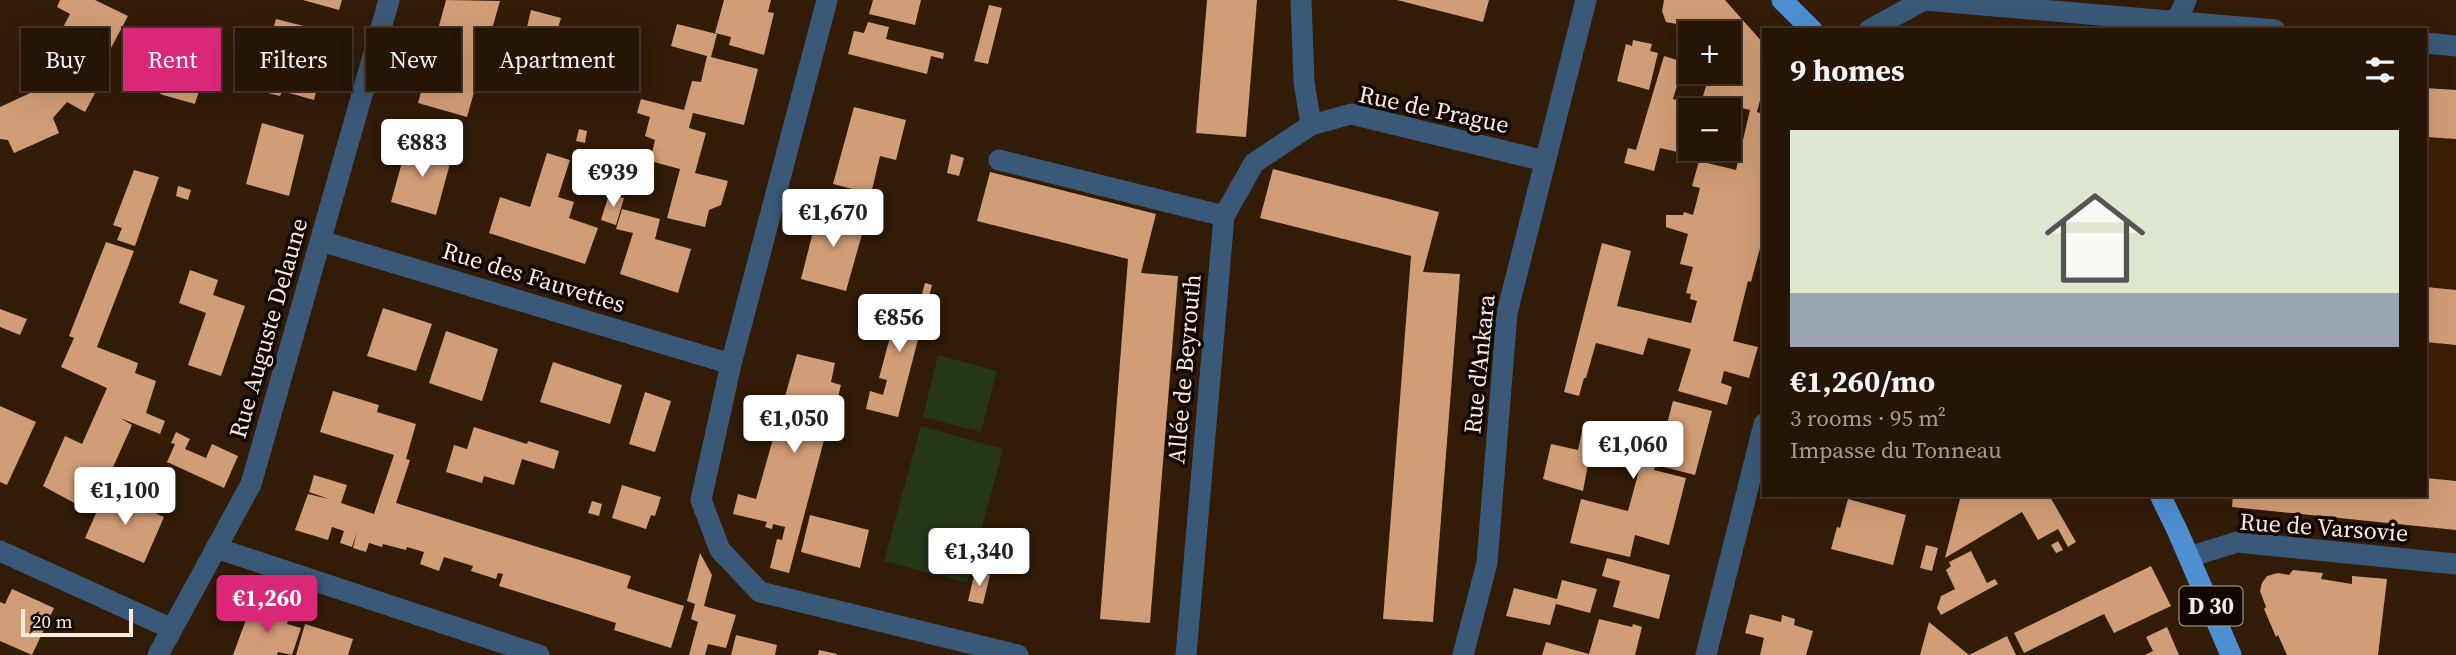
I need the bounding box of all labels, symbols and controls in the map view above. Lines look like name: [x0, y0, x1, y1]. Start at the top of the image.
map controls: [1678, 21, 1741, 161]
button: +: [1678, 21, 1741, 84]
chip: Buy: [21, 28, 109, 91]
chip: Rent: [123, 28, 221, 91]
chip: Filters: [235, 28, 352, 91]
chip: New: [366, 28, 461, 91]
chip: Apartment: [475, 28, 639, 91]
text: 9 homes: [1790, 50, 1905, 91]
icon: filters: [2361, 51, 2399, 89]
street label: Rue de Prague: [1356, 77, 1512, 141]
button: −: [1678, 98, 1741, 161]
pin: €883: [381, 120, 463, 179]
text: €883: [397, 126, 447, 158]
pin: €939: [572, 150, 654, 209]
text: €939: [588, 156, 638, 188]
icon: home: [2032, 175, 2158, 301]
pin: €1,670: [776, 190, 890, 249]
text: €1,670: [798, 196, 868, 228]
street label: Rue Auguste Delaune: [221, 214, 315, 442]
street label: Rue des Fauvettes: [438, 233, 630, 321]
street label: Allée de Beyrouth: [1159, 273, 1209, 465]
street label: Rue d'Ankara: [1455, 292, 1503, 435]
pin: €856: [858, 294, 940, 354]
text: €856: [874, 301, 924, 333]
text: €1,260/mo: [1790, 361, 1935, 402]
pin: €1,050: [737, 396, 851, 455]
text: €1,050: [759, 402, 829, 434]
text: 3 rooms · 95 m²: [1790, 402, 1946, 434]
pin: €1,060: [1576, 421, 1690, 481]
text: €1,060: [1598, 428, 1668, 460]
text: Impasse du Tonneau: [1790, 434, 2002, 466]
pin: €1,100: [68, 468, 182, 527]
text: €1,100: [90, 474, 160, 506]
street label: Rue de Varsovie: [2239, 505, 2409, 549]
pin: €1,340: [922, 528, 1036, 588]
text: €1,340: [944, 535, 1014, 567]
pin: €1,260: [210, 576, 324, 635]
text: €1,260: [232, 582, 302, 614]
road number: D 30: [2180, 586, 2242, 626]
scale bar: [21, 606, 133, 638]
text: 20 m: [32, 608, 73, 634]

